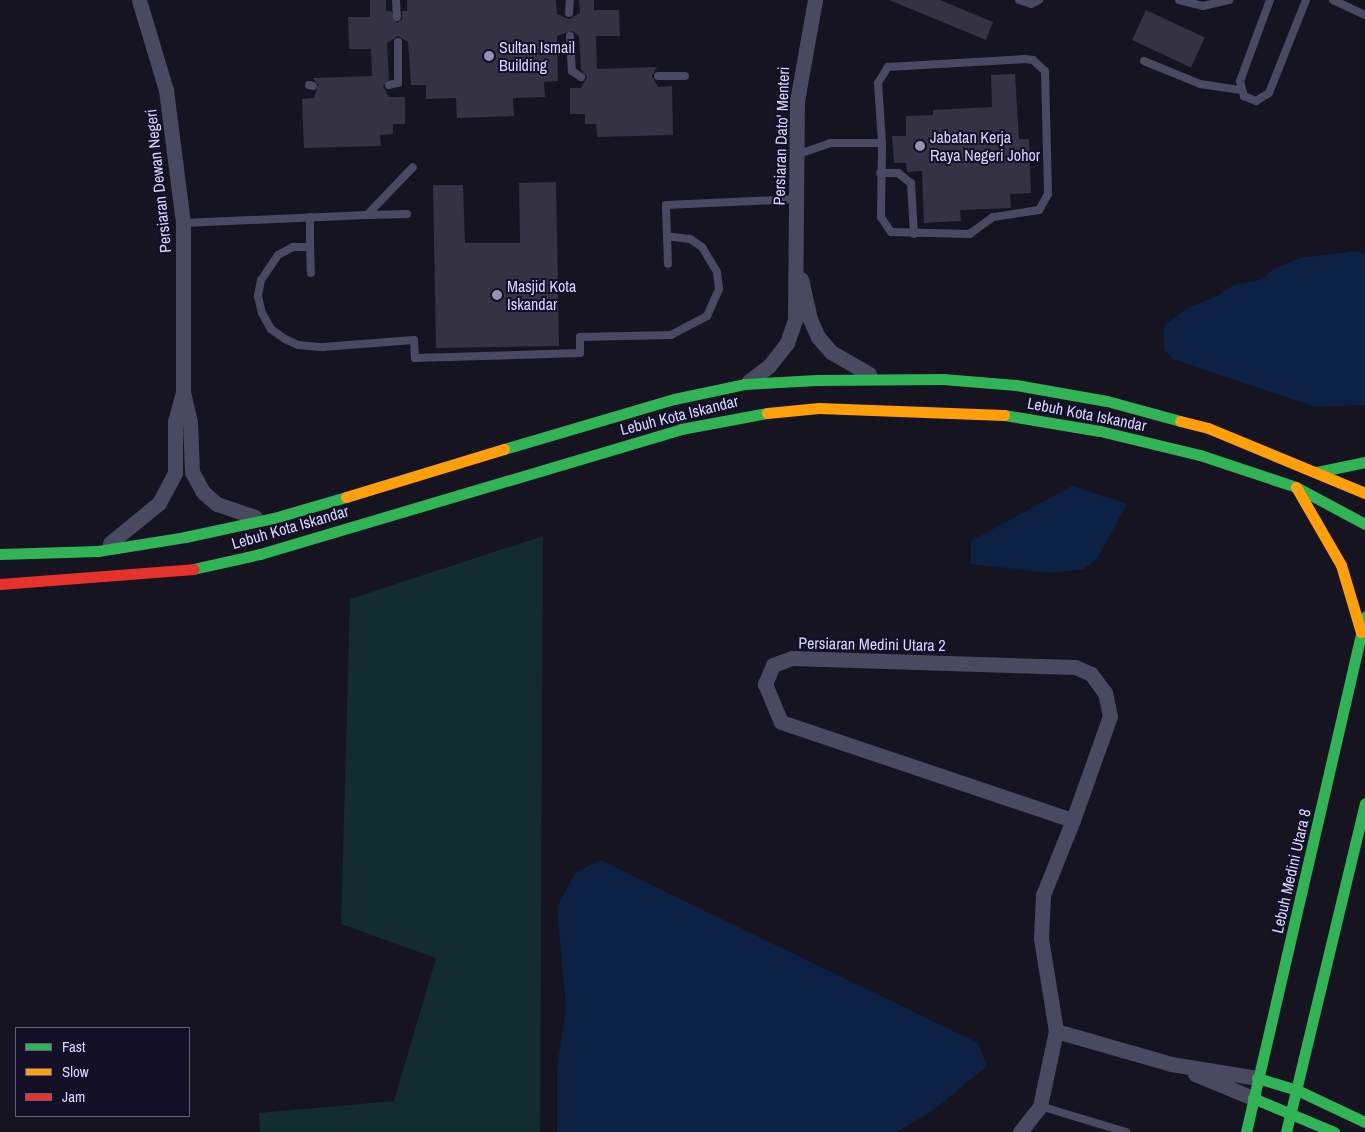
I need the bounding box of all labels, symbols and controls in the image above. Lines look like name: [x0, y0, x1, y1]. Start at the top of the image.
place label: Sultan Ismail Building: [499, 37, 575, 75]
marker: Sultan Ismail Building: [483, 50, 495, 62]
street label: Persiaran Dato' Menteri: [769, 66, 793, 206]
street label: Persiaran Dewan Negeri: [141, 108, 175, 254]
place label: Jabatan Kerja Raya Negeri Johor: [930, 127, 1040, 165]
marker: Jabatan Kerja Raya Negeri Johor: [914, 140, 926, 152]
place label: Masjid Kota Iskandar: [507, 276, 576, 314]
marker: Masjid Kota Iskandar: [491, 289, 503, 301]
street label: Lebuh Kota Iskandar: [618, 391, 740, 439]
street label: Lebuh Kota Iskandar: [1026, 393, 1148, 435]
street label: Lebuh Kota Iskandar: [229, 501, 351, 553]
street label: Persiaran Medini Utara 2: [798, 633, 946, 655]
street label: Lebuh Medini Utara 8: [1267, 807, 1315, 935]
legend: [15, 1027, 190, 1117]
text: Fast: [62, 1036, 85, 1057]
text: Slow: [62, 1061, 89, 1082]
text: Jam: [62, 1086, 85, 1107]

